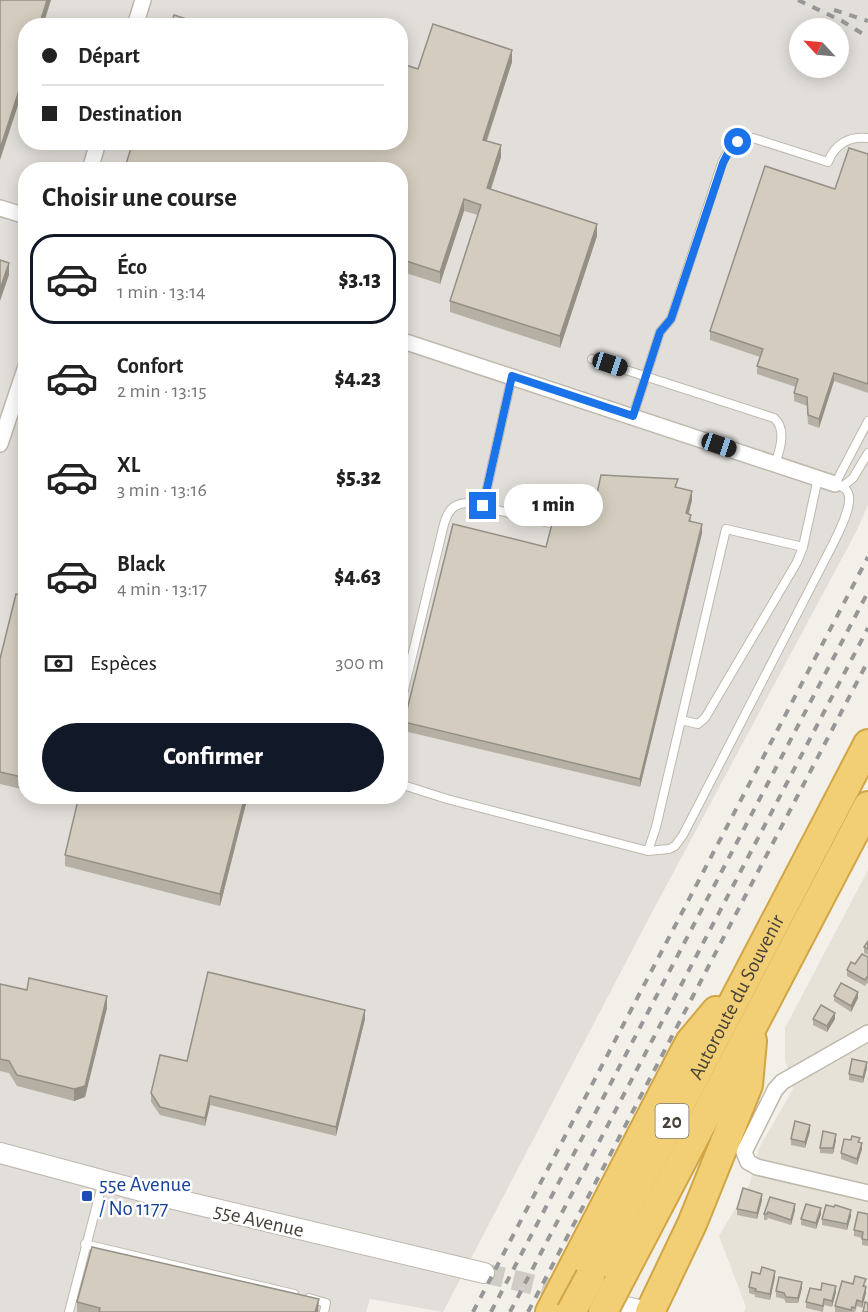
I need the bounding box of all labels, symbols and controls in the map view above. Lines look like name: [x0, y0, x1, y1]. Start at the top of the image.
north arrow: [789, 18, 849, 78]
map controls: [789, 18, 849, 78]
text: Départ: [78, 45, 140, 67]
text: Destination: [78, 103, 182, 125]
route start: [724, 128, 751, 155]
text: Choisir une course: [42, 184, 237, 211]
icon: car: [45, 252, 99, 306]
text: Éco: [117, 256, 147, 278]
text: $3.13: [338, 268, 381, 290]
text: 1 min · 13:14: [117, 282, 206, 302]
car: [590, 350, 630, 378]
icon: car: [45, 351, 99, 405]
text: Confort: [117, 355, 183, 377]
text: $4.23: [334, 367, 381, 389]
text: 2 min · 13:15: [117, 381, 207, 401]
car: [699, 431, 739, 459]
icon: car: [45, 450, 99, 504]
text: XL: [117, 454, 140, 476]
text: $5.32: [336, 466, 381, 488]
text: 3 min · 13:16: [117, 480, 207, 500]
callout: 1 min: [504, 485, 603, 527]
route end: [469, 492, 496, 519]
text: 1 min: [532, 495, 575, 515]
icon: car: [45, 549, 99, 603]
text: Black: [117, 553, 165, 575]
text: $4.63: [334, 565, 381, 587]
text: 4 min · 13:17: [117, 579, 207, 599]
icon: cash: [42, 647, 75, 680]
text: Espèces: [90, 652, 157, 674]
text: 300 m: [335, 653, 384, 673]
button: Confirmer: [42, 723, 384, 792]
street label: Autoroute du Souvenir: [685, 911, 788, 1083]
road number: 20: [656, 1104, 688, 1138]
place label: 55e Avenue / No 1177: [99, 1174, 191, 1219]
marker: 55e Avenue / No 1177: [80, 1189, 94, 1203]
street label: 55e Avenue: [212, 1200, 306, 1241]

